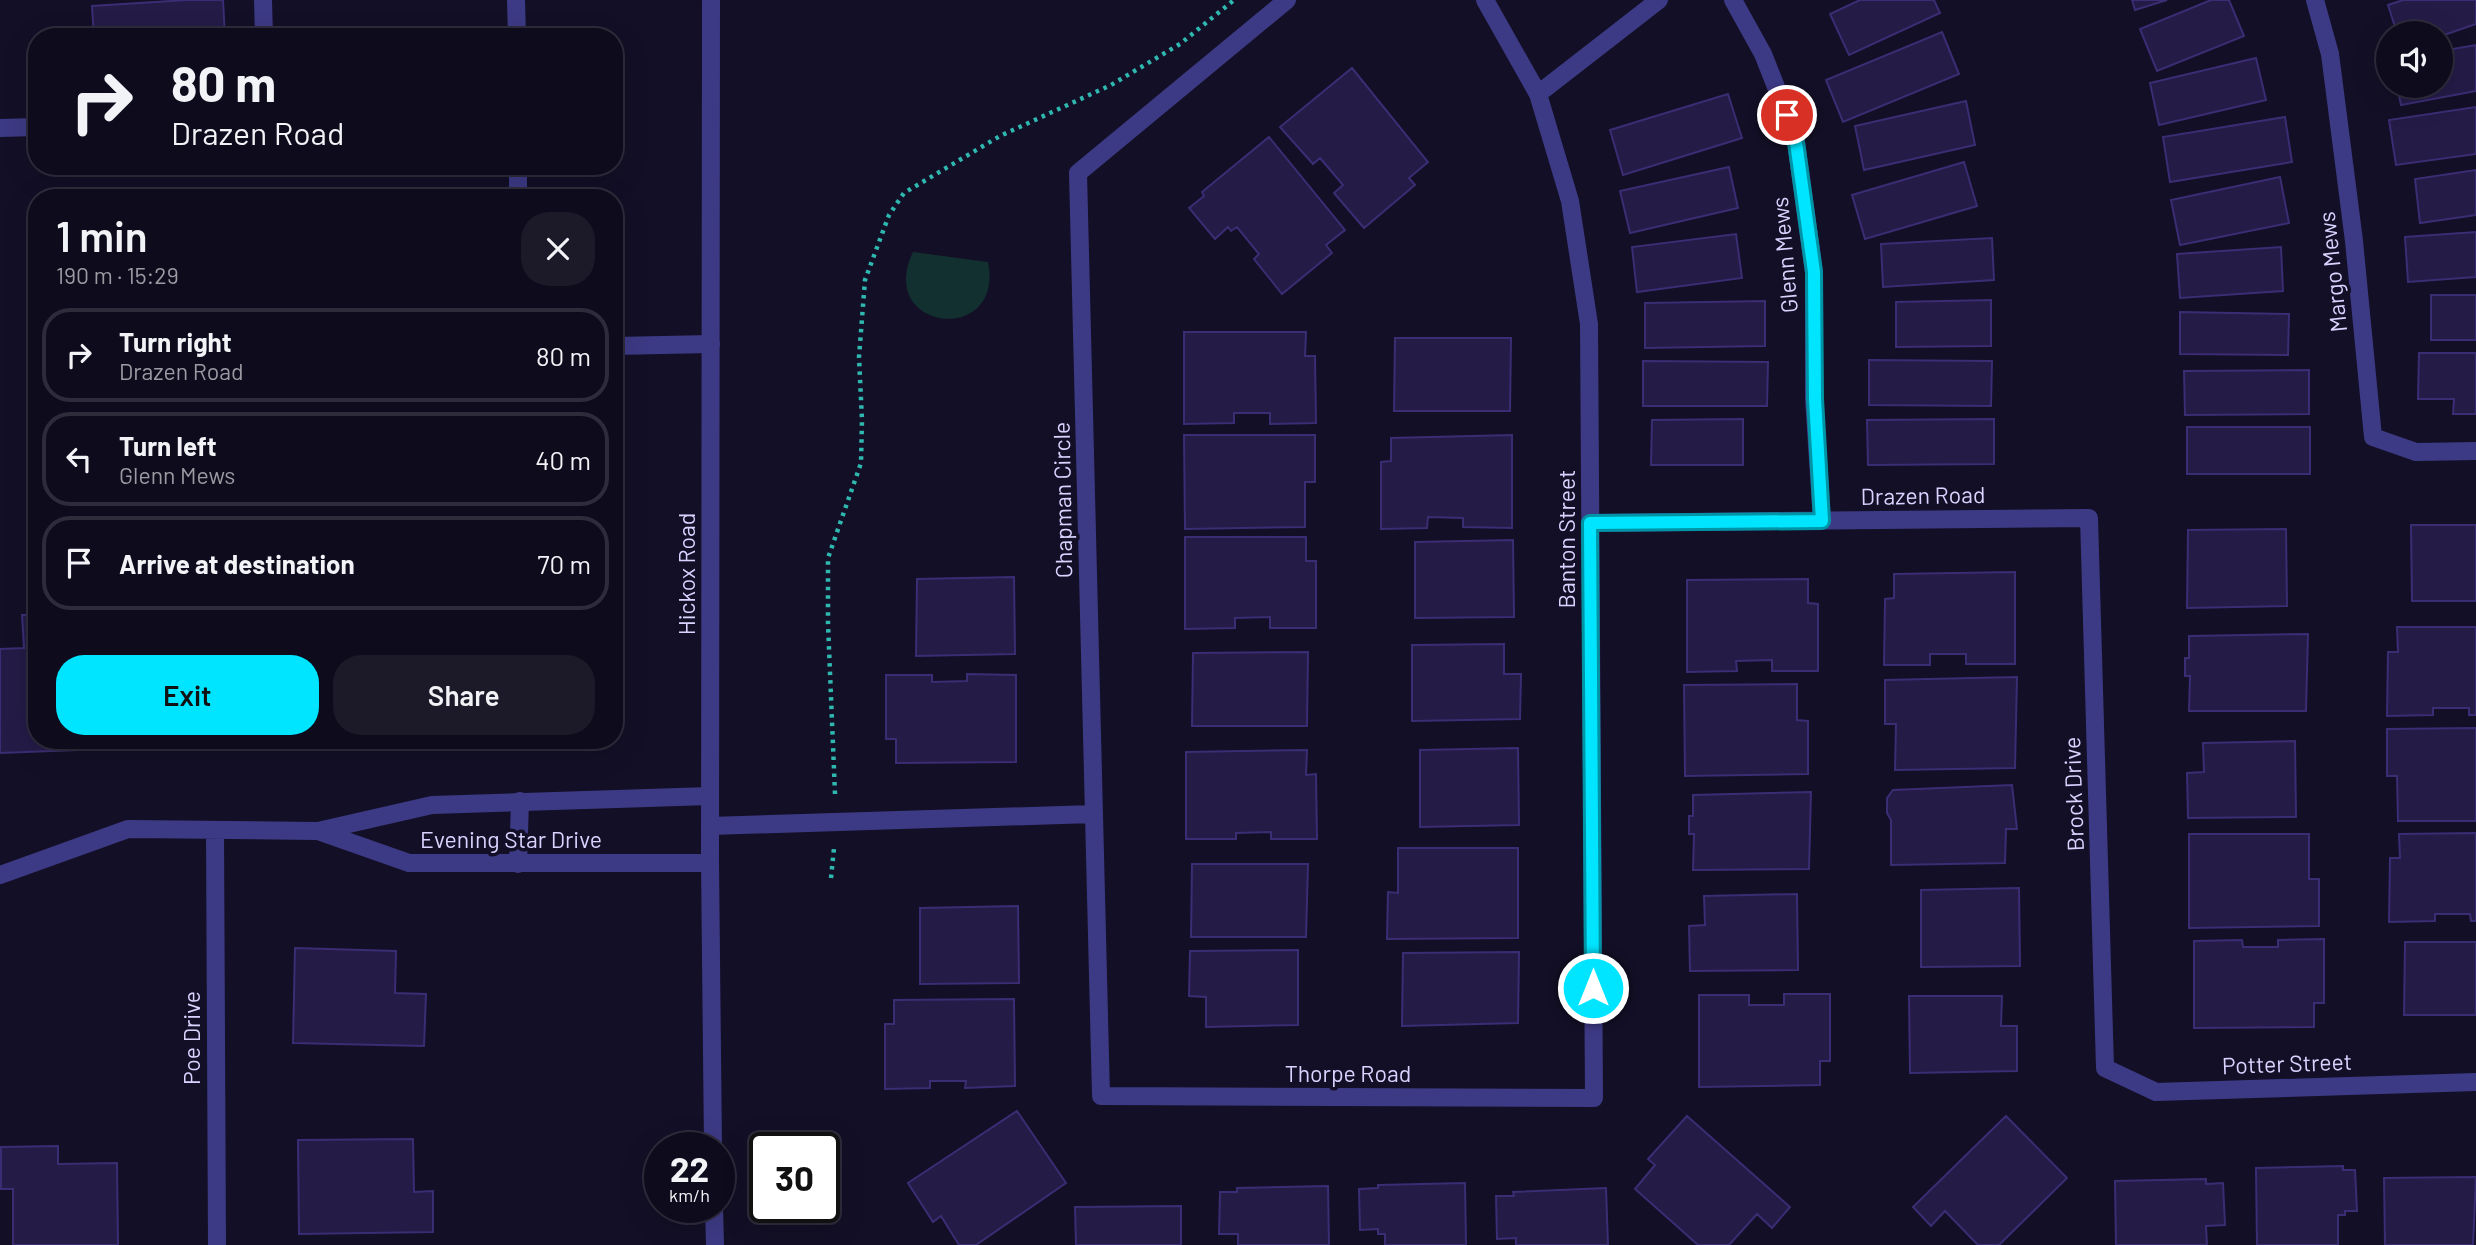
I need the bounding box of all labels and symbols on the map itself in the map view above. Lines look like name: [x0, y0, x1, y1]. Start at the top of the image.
pin: [1757, 85, 1817, 145]
street label: Glenn Mews: [1765, 196, 1803, 314]
street label: Margo Mews: [2312, 210, 2352, 334]
street label: Chapman Circle: [1047, 422, 1077, 578]
street label: Banton Street: [1552, 470, 1580, 608]
street label: Drazen Road: [1860, 480, 1986, 510]
street label: Hickox Road: [672, 513, 700, 635]
street label: Brock Drive: [2057, 736, 2089, 852]
street label: Evening Star Drive: [420, 825, 602, 853]
position arrow: [1556, 951, 1630, 1025]
street label: Poe Drive: [177, 991, 205, 1085]
street label: Potter Street: [2222, 1047, 2352, 1079]
street label: Thorpe Road: [1285, 1059, 1411, 1087]
speed limit sign: 30: [749, 1132, 840, 1223]

